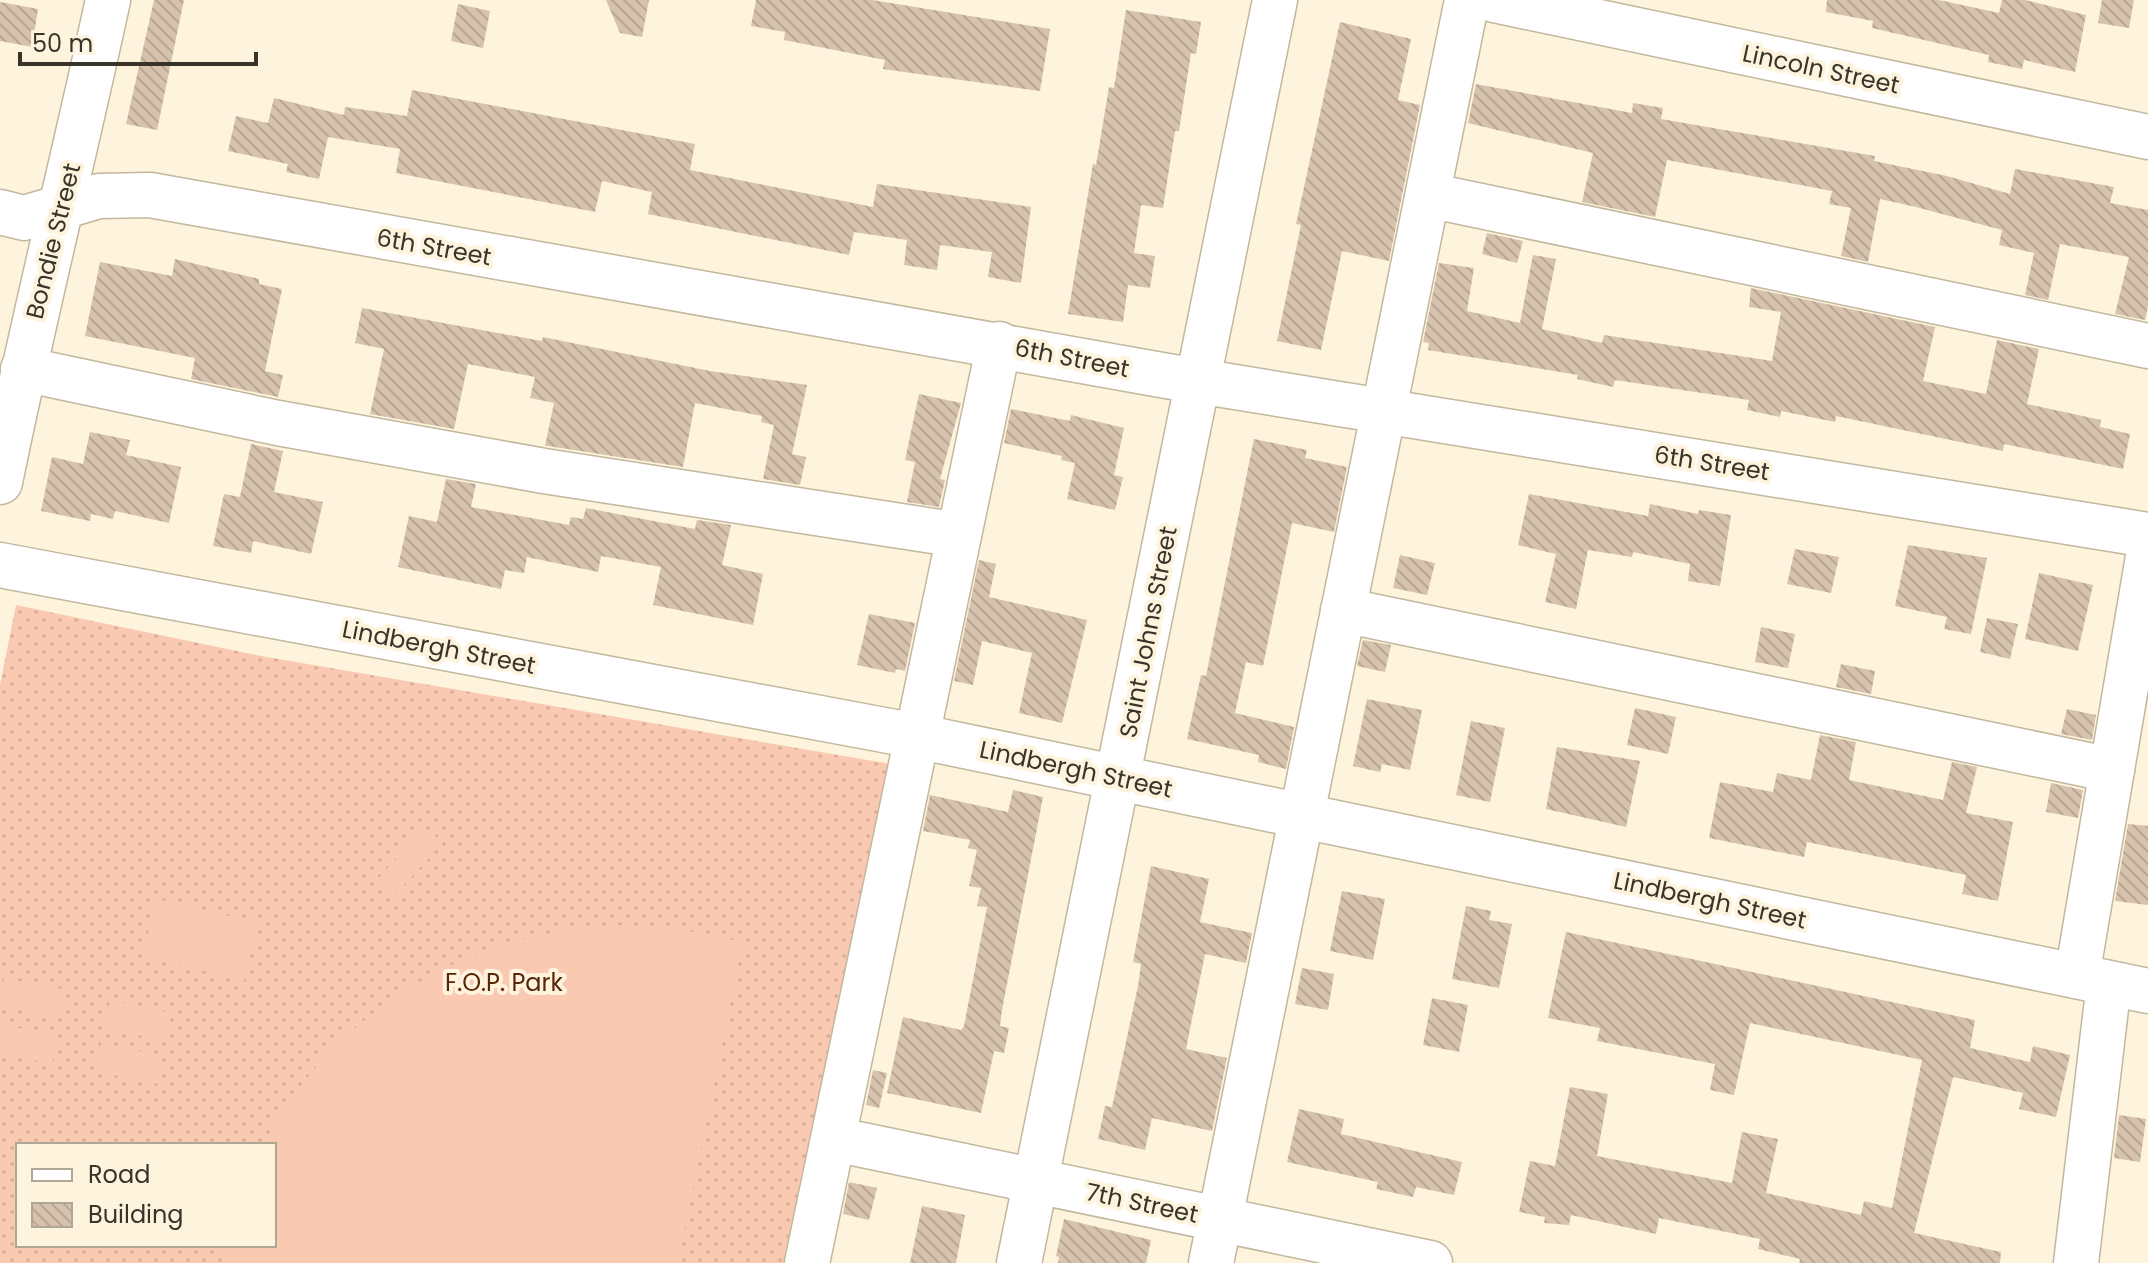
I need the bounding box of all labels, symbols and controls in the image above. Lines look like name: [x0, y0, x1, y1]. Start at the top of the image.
scale bar: [20, 16, 256, 66]
text: 50 m: [32, 27, 93, 60]
street label: Lincoln Street: [1740, 36, 1902, 102]
street label: Bondie Street: [18, 160, 88, 322]
street label: 6th Street: [374, 221, 494, 273]
street label: 6th Street: [1012, 331, 1132, 385]
street label: 6th Street: [1652, 438, 1772, 488]
street label: Saint Johns Street: [1111, 523, 1185, 741]
street label: Lindbergh Street: [340, 612, 538, 682]
street label: Lindbergh Street: [977, 732, 1175, 806]
street label: Lindbergh Street: [1611, 863, 1809, 937]
park label: F.O.P. Park: [445, 966, 564, 999]
legend: [16, 1143, 276, 1247]
text: Road: [88, 1158, 150, 1191]
street label: 7th Street: [1083, 1175, 1201, 1231]
text: Building: [88, 1198, 184, 1231]

